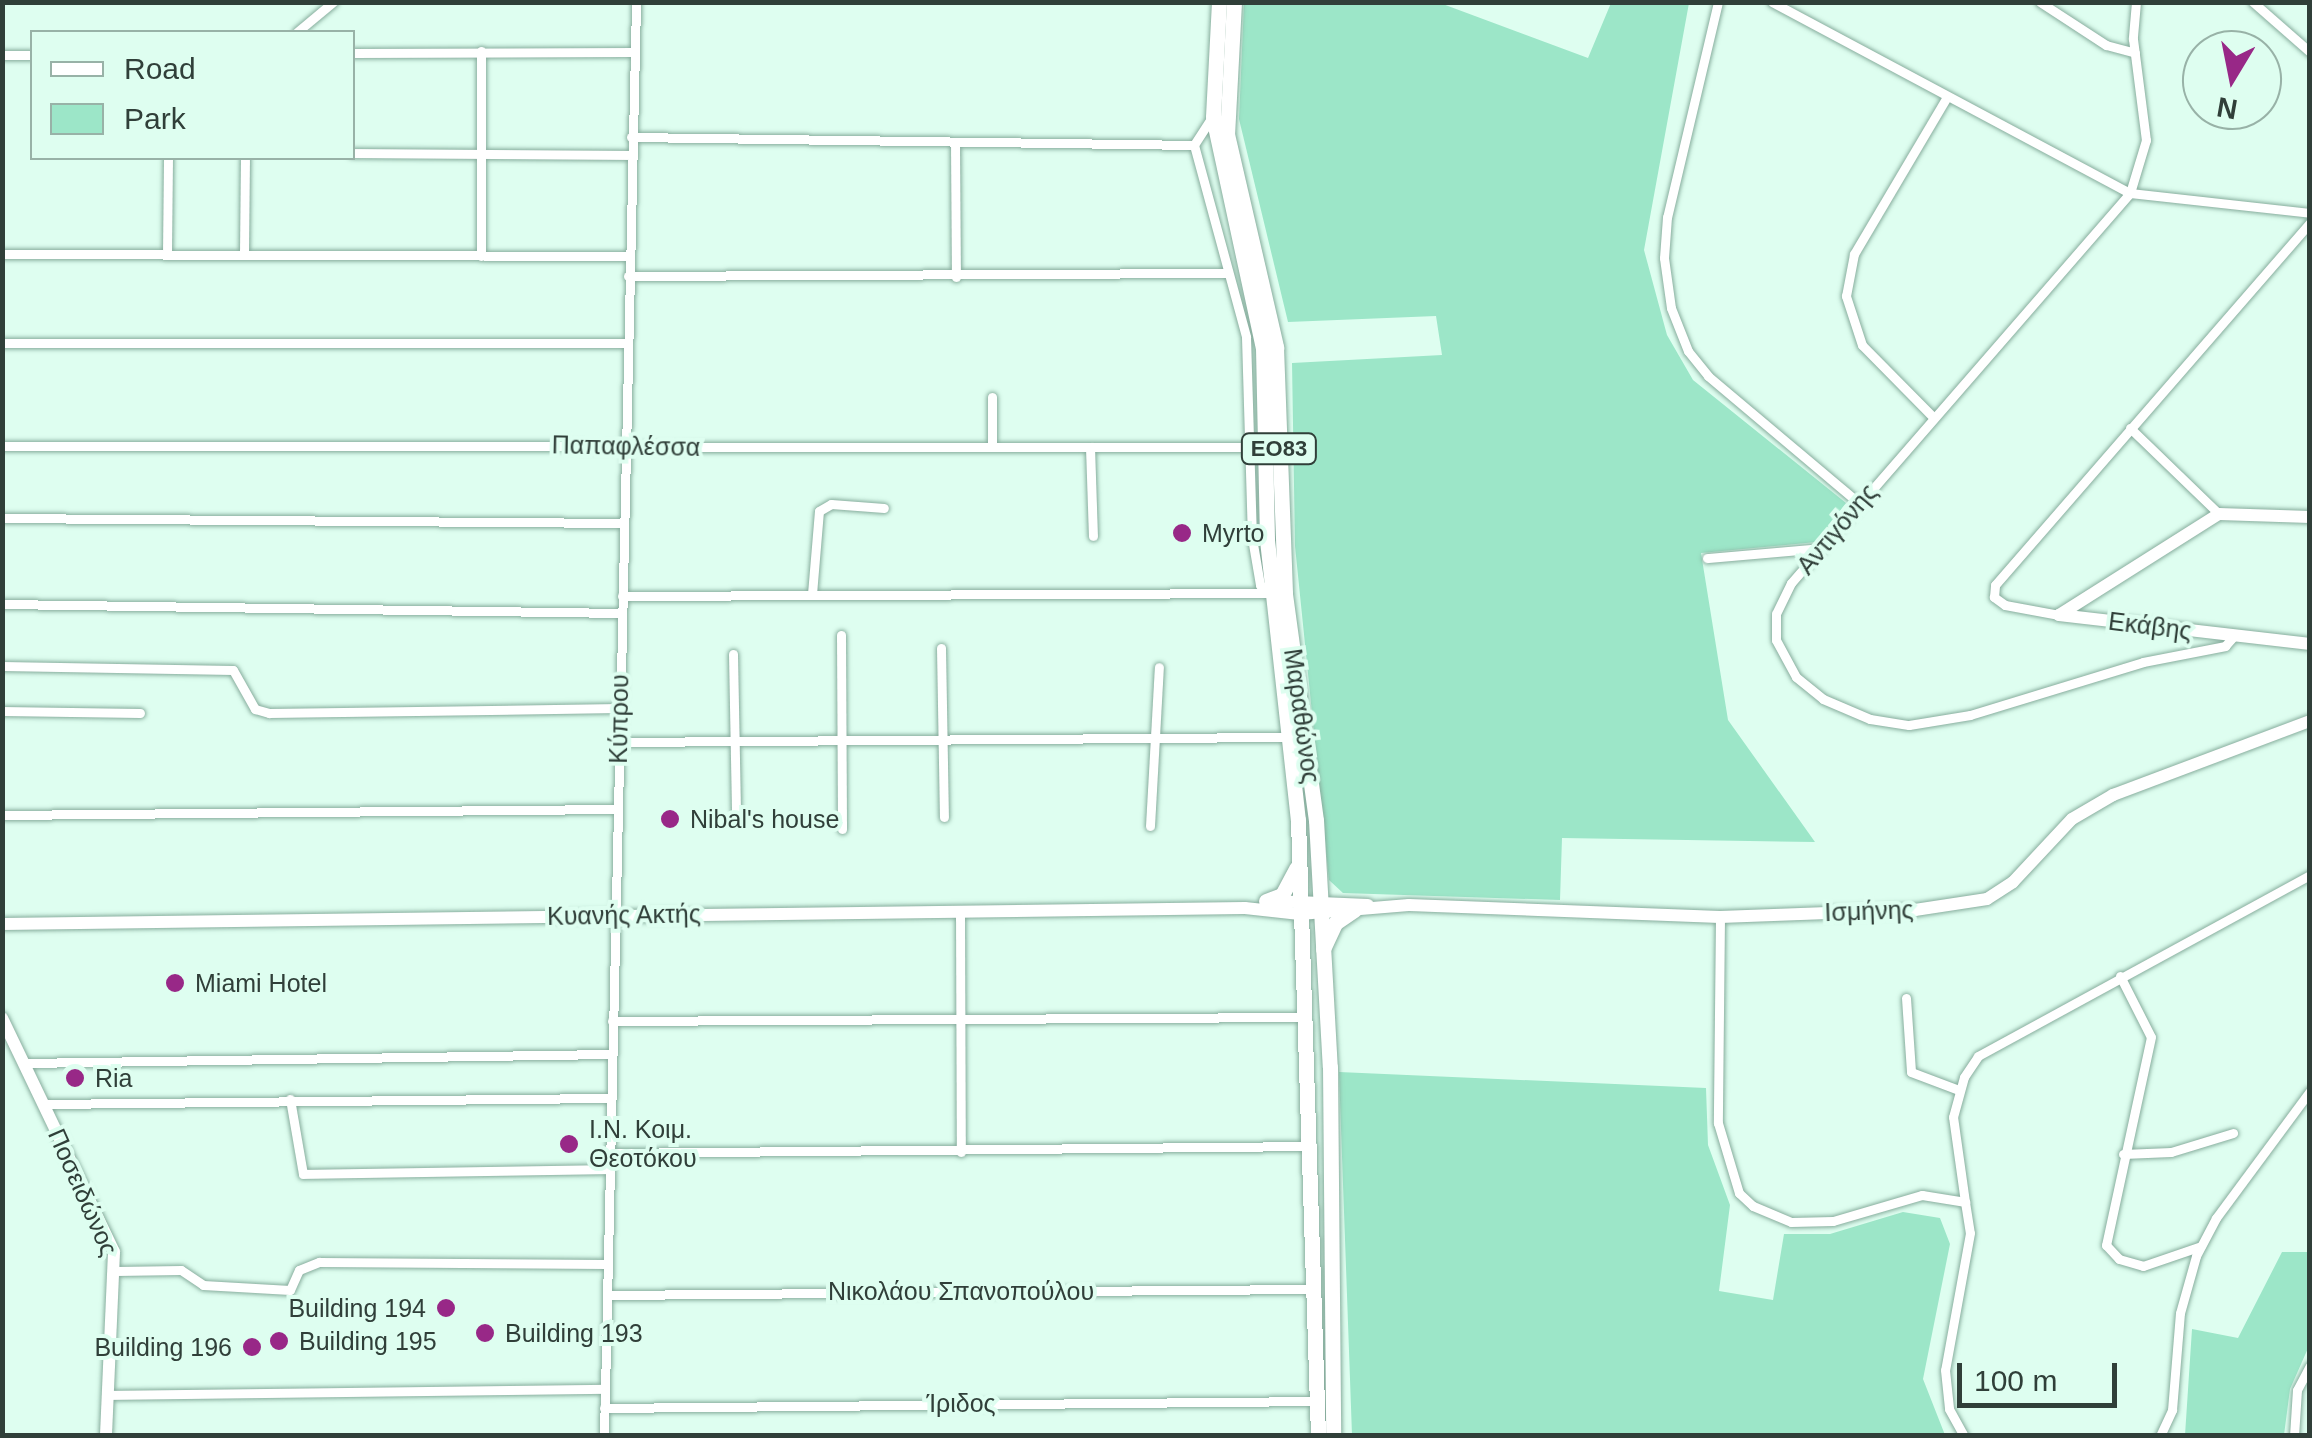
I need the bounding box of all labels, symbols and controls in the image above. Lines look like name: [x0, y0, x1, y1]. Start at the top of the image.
legend: [30, 30, 355, 160]
north arrow: [2182, 30, 2282, 130]
text: Road: [124, 52, 196, 85]
text: N: [2214, 91, 2240, 125]
text: Park: [124, 102, 186, 135]
street label: Παπαφλέσσα: [551, 430, 701, 462]
road number: ΕΟ83: [1239, 432, 1319, 466]
street label: Αντιγόνης: [1790, 478, 1884, 580]
place label: Myrto: [1202, 518, 1264, 548]
marker: Myrto: [1171, 522, 1193, 544]
street label: Εκάβης: [2107, 606, 2193, 646]
street label: Μαραθώνος: [1278, 647, 1326, 785]
street label: Κύπρου: [603, 674, 635, 764]
place label: Nibal's house: [690, 804, 839, 834]
marker: Nibal's house: [659, 808, 681, 830]
street label: Ισμήνης: [1824, 894, 1914, 928]
street label: Κυανής Ακτής: [546, 899, 702, 931]
place label: Miami Hotel: [195, 968, 327, 998]
marker: Miami Hotel: [164, 972, 186, 994]
place label: Ria: [95, 1063, 133, 1093]
marker: Ria: [64, 1067, 86, 1089]
place label: Ι.Ν. Κοιμ. Θεοτόκου: [589, 1115, 697, 1174]
street label: Ποσειδώνος: [42, 1124, 124, 1260]
marker: Ι.Ν. Κοιμ. Θεοτόκου: [558, 1133, 580, 1155]
street label: Νικολάου Σπανοπούλου: [828, 1276, 1094, 1306]
place label: Building 194: [288, 1293, 426, 1323]
marker: Building 194: [435, 1297, 457, 1319]
place label: Building 193: [505, 1318, 643, 1348]
marker: Building 193: [474, 1322, 496, 1344]
place label: Building 195: [299, 1326, 437, 1356]
marker: Building 195: [268, 1330, 290, 1352]
place label: Building 196: [94, 1332, 232, 1362]
marker: Building 196: [241, 1336, 263, 1358]
scale bar: [1962, 1343, 2122, 1405]
text: 100 m: [1974, 1364, 2057, 1397]
street label: Ίριδος: [926, 1388, 996, 1418]

